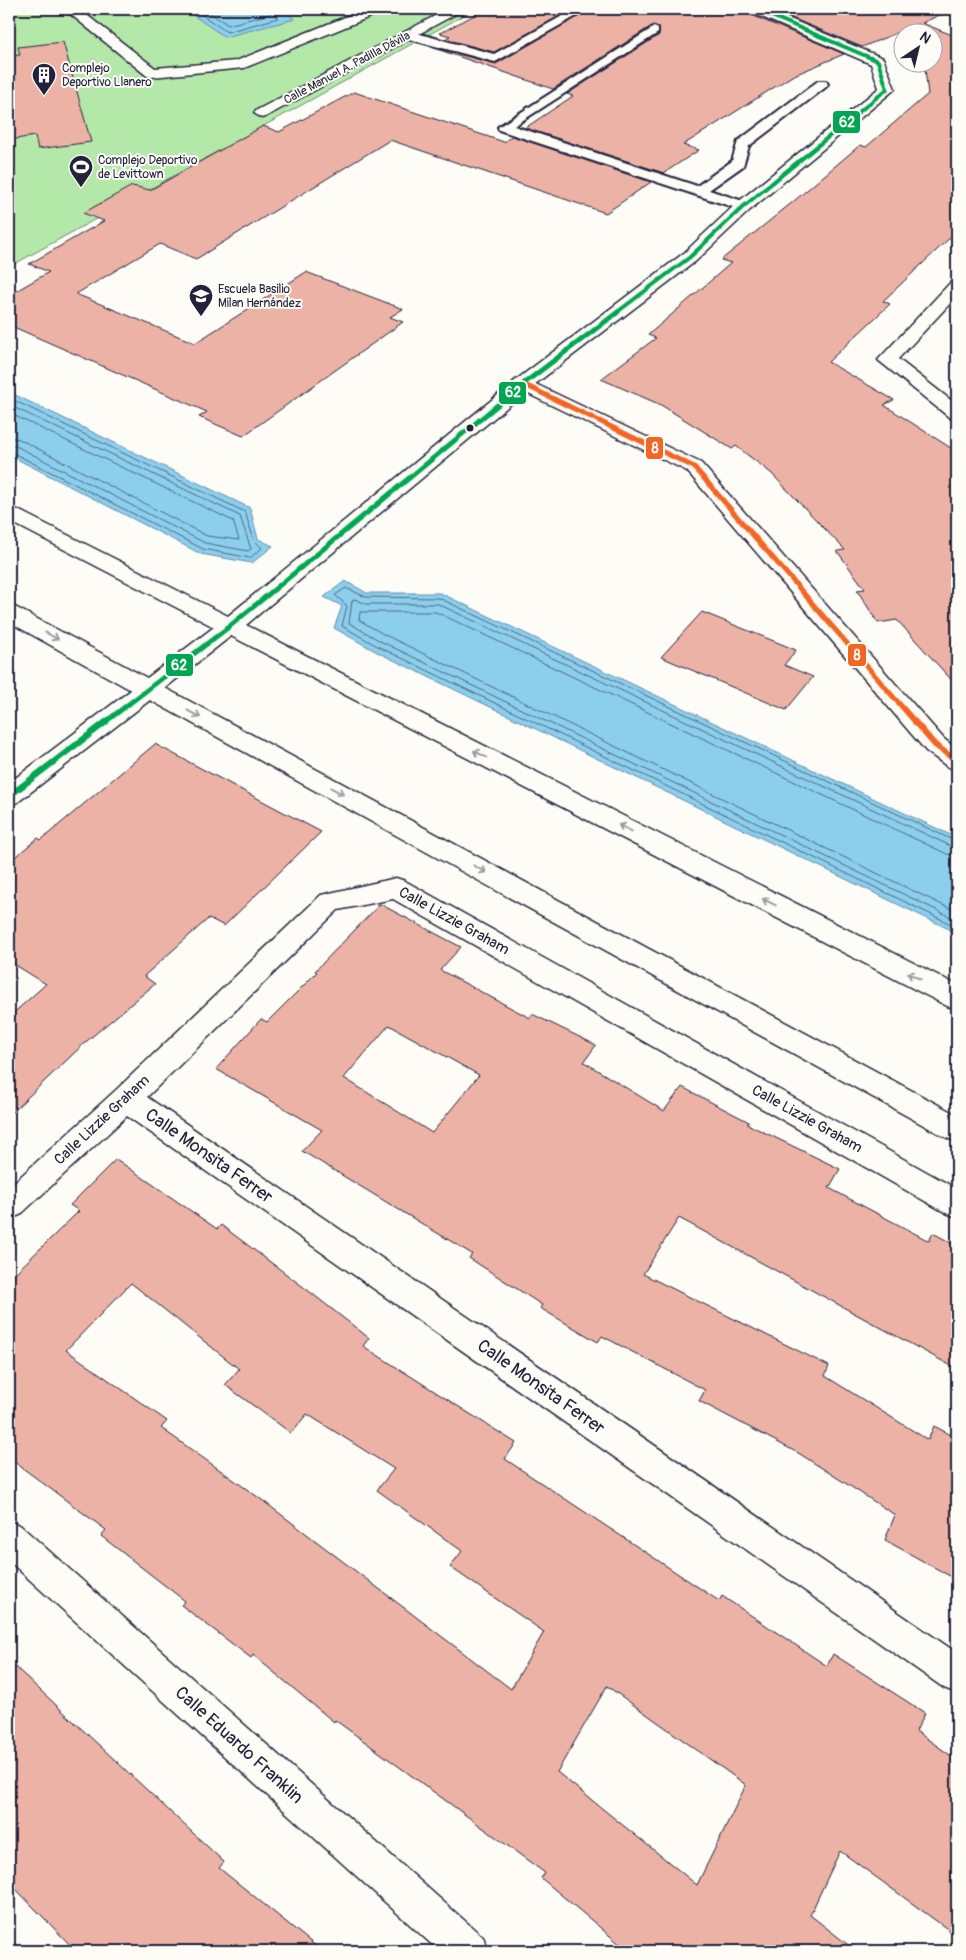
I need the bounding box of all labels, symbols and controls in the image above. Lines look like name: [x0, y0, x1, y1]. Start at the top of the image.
north arrow: [894, 22, 944, 72]
street label: Calle Manuel A. Padilla Dávila: [281, 28, 413, 108]
text: N: [916, 28, 934, 47]
place label: Complejo Deportivo Llanero: [62, 61, 152, 90]
building icon: Complejo Deportivo Llanero: [31, 62, 57, 96]
line badge: 62: [832, 110, 861, 134]
text: 62: [839, 114, 855, 131]
place label: Complejo Deportivo de Levittown: [98, 153, 198, 182]
sports icon: Complejo Deportivo de Levittown: [68, 154, 94, 188]
place label: Escuela Basilio Milan Hernández: [218, 282, 301, 311]
school or university icon: Escuela Basilio Milan Hernández: [188, 283, 214, 317]
line badge: 62: [498, 381, 527, 405]
text: 62: [505, 384, 521, 401]
unlabelled marker: [465, 423, 475, 433]
line badge: 8: [645, 436, 664, 460]
text: 8: [651, 440, 659, 457]
one-way arrow: [44, 631, 59, 641]
line badge: 8: [847, 643, 867, 667]
text: 8: [853, 647, 861, 664]
line badge: 62: [165, 653, 194, 677]
text: 62: [171, 657, 187, 674]
one-way arrow: [187, 709, 201, 719]
one-way arrow: [473, 749, 488, 758]
one-way arrow: [329, 787, 344, 797]
one-way arrow: [617, 823, 632, 833]
one-way arrow: [472, 864, 487, 874]
street label: Calle Lizzie Graham: [395, 883, 513, 959]
one-way arrow: [762, 897, 777, 906]
one-way arrow: [907, 971, 922, 980]
street label: Calle Lizzie Graham: [50, 1071, 154, 1169]
street label: Calle Lizzie Graham: [748, 1081, 866, 1157]
street label: Calle Monsita Ferrer: [141, 1103, 278, 1209]
street label: Calle Monsita Ferrer: [473, 1334, 610, 1440]
street label: Calle Eduardo Franklin: [170, 1681, 308, 1809]

